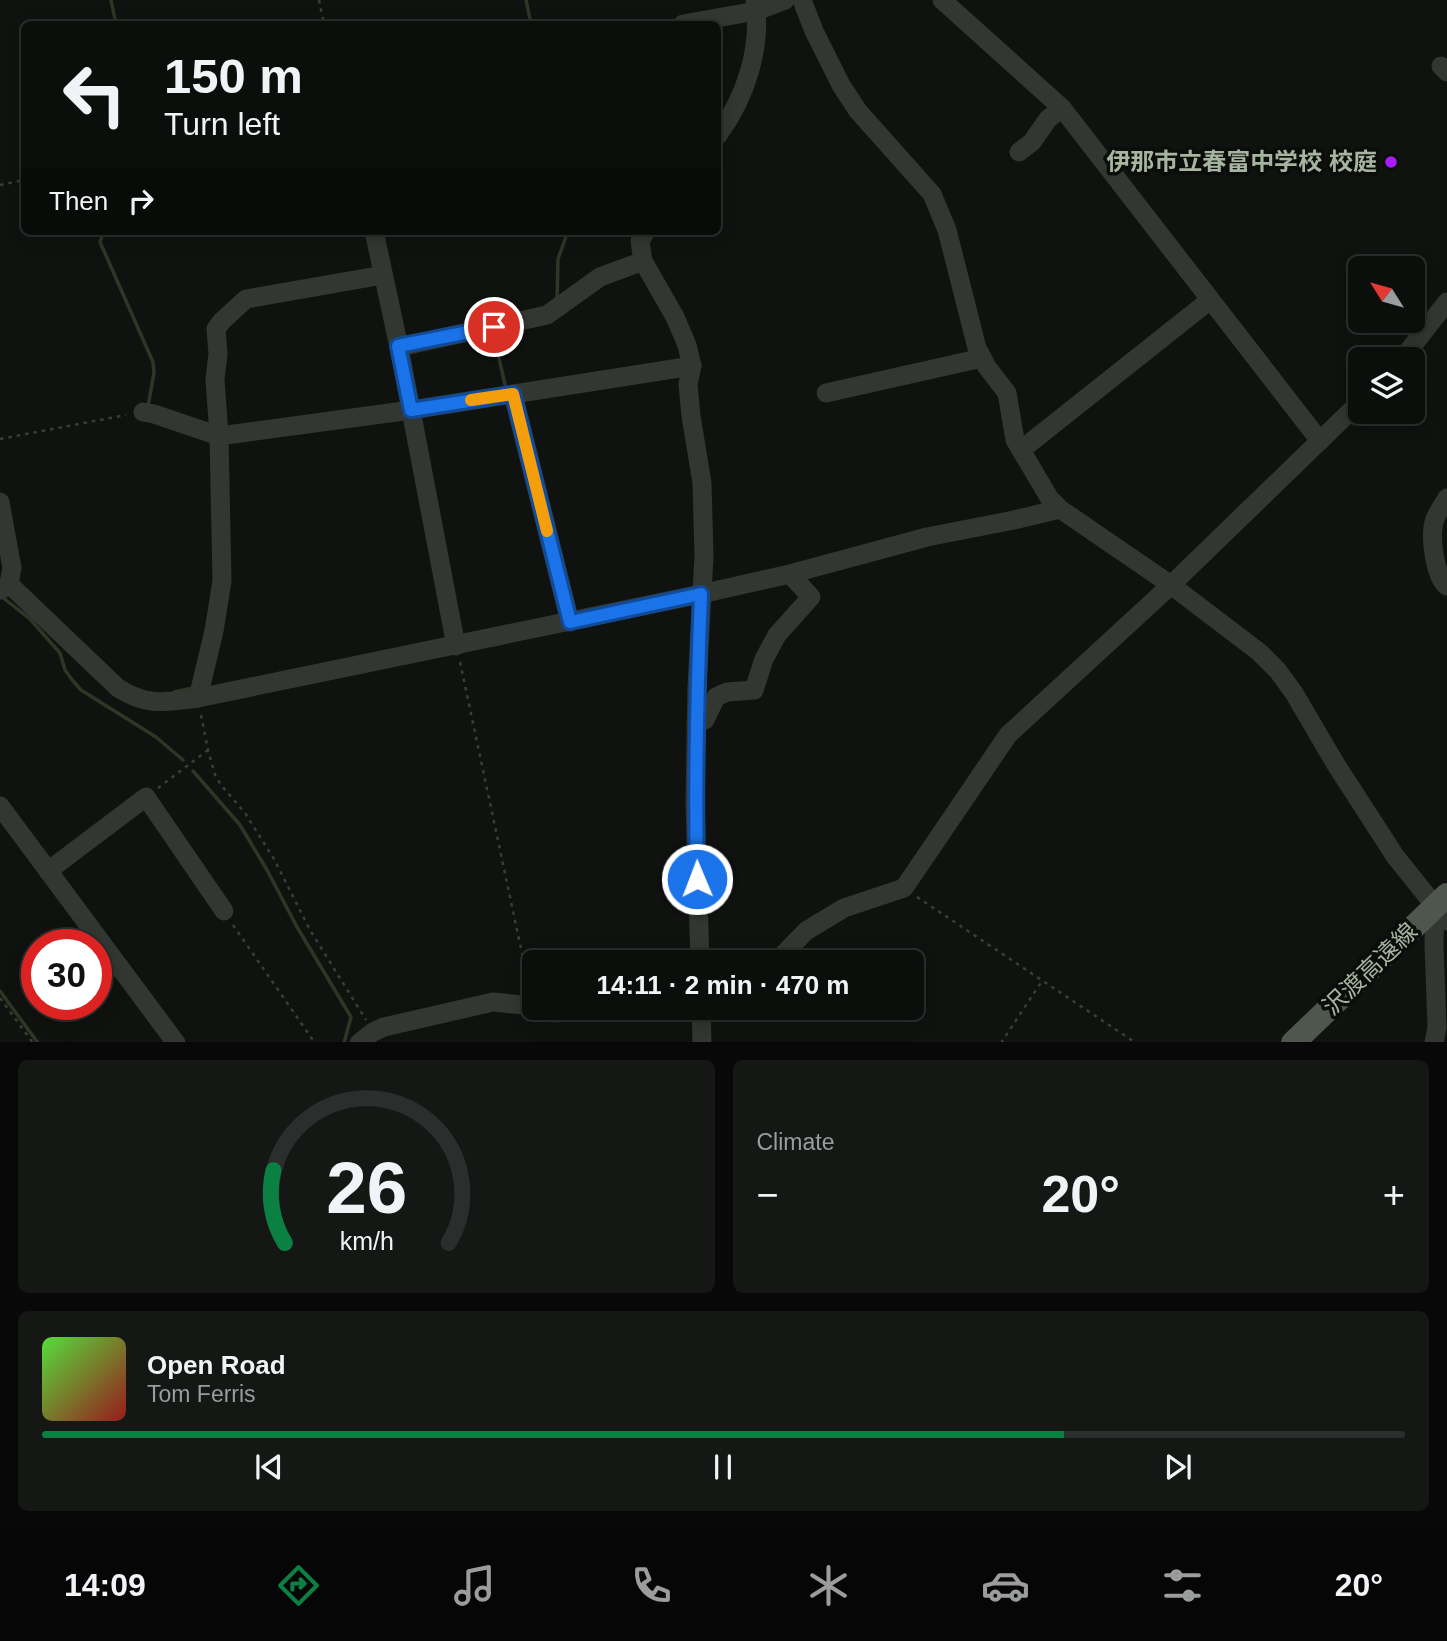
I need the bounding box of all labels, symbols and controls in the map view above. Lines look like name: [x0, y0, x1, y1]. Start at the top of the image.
icon: left: [49, 49, 140, 140]
text: 150 m: [164, 49, 303, 103]
text: Turn left: [164, 106, 280, 142]
place label: 伊那市立春富中学校 校庭: [1106, 148, 1377, 175]
marker: 伊那市立春富中学校 校庭: [1383, 154, 1399, 170]
icon: right: [122, 182, 160, 220]
text: Then: [49, 186, 108, 216]
north arrow: [1348, 256, 1424, 332]
map controls: [1348, 256, 1425, 424]
pin: [464, 297, 524, 357]
icon: arrive: [475, 308, 513, 346]
button: layers: [1348, 347, 1425, 424]
position arrow: [660, 842, 734, 916]
street label: 沢渡高遠線: [1317, 917, 1422, 1020]
speed limit sign: 30: [21, 929, 112, 1020]
text: 14:11 · 2 min · 470 m: [597, 970, 849, 1000]
text: Climate: [757, 1129, 834, 1155]
text: 26: [326, 1147, 407, 1228]
text: 20°: [1041, 1165, 1120, 1223]
text: −: [757, 1174, 779, 1216]
text: +: [1383, 1174, 1405, 1216]
text: km/h: [339, 1226, 393, 1254]
text: Open Road: [147, 1350, 286, 1380]
text: Tom Ferris: [147, 1381, 256, 1407]
icon: previous: [250, 1448, 288, 1486]
icon: pause: [704, 1448, 742, 1486]
icon: next: [1159, 1448, 1197, 1486]
icon: directions: [274, 1561, 323, 1610]
icon: music: [450, 1561, 499, 1610]
icon: phone: [627, 1561, 676, 1610]
icon: climate: [804, 1561, 853, 1610]
icon: car: [981, 1561, 1030, 1610]
icon: filters: [1158, 1561, 1207, 1610]
text: 14:09: [64, 1567, 146, 1603]
text: 20°: [1335, 1567, 1383, 1603]

